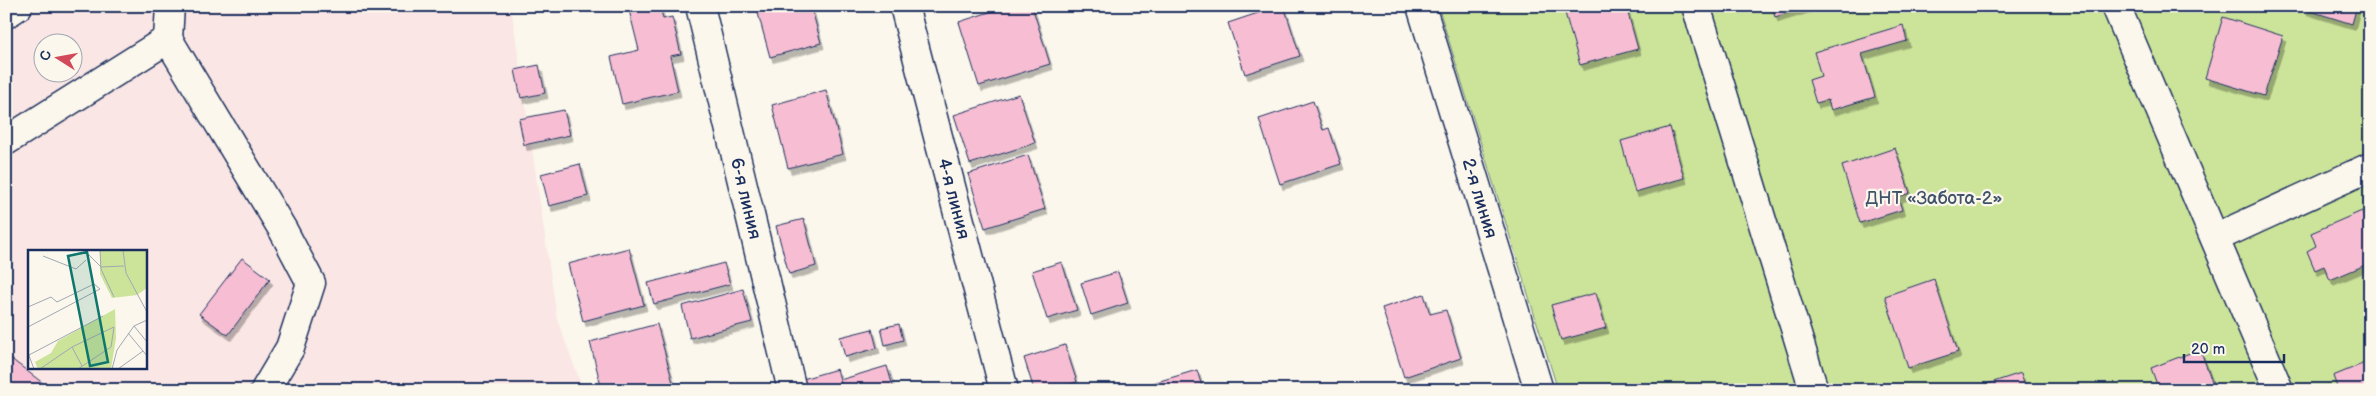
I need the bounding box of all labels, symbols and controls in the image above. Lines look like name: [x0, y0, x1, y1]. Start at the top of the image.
north arrow: [32, 32, 82, 82]
text: С: [36, 49, 55, 62]
street label: 6-я линия: [726, 156, 766, 241]
street label: 4-я линия: [933, 156, 974, 242]
street label: 2-я линия: [1457, 156, 1502, 241]
park label: ДНТ «Забота-2»: [1866, 188, 2002, 209]
inset map: [28, 250, 146, 368]
scale bar: [2184, 331, 2284, 363]
text: 20 m: [2191, 340, 2225, 359]

